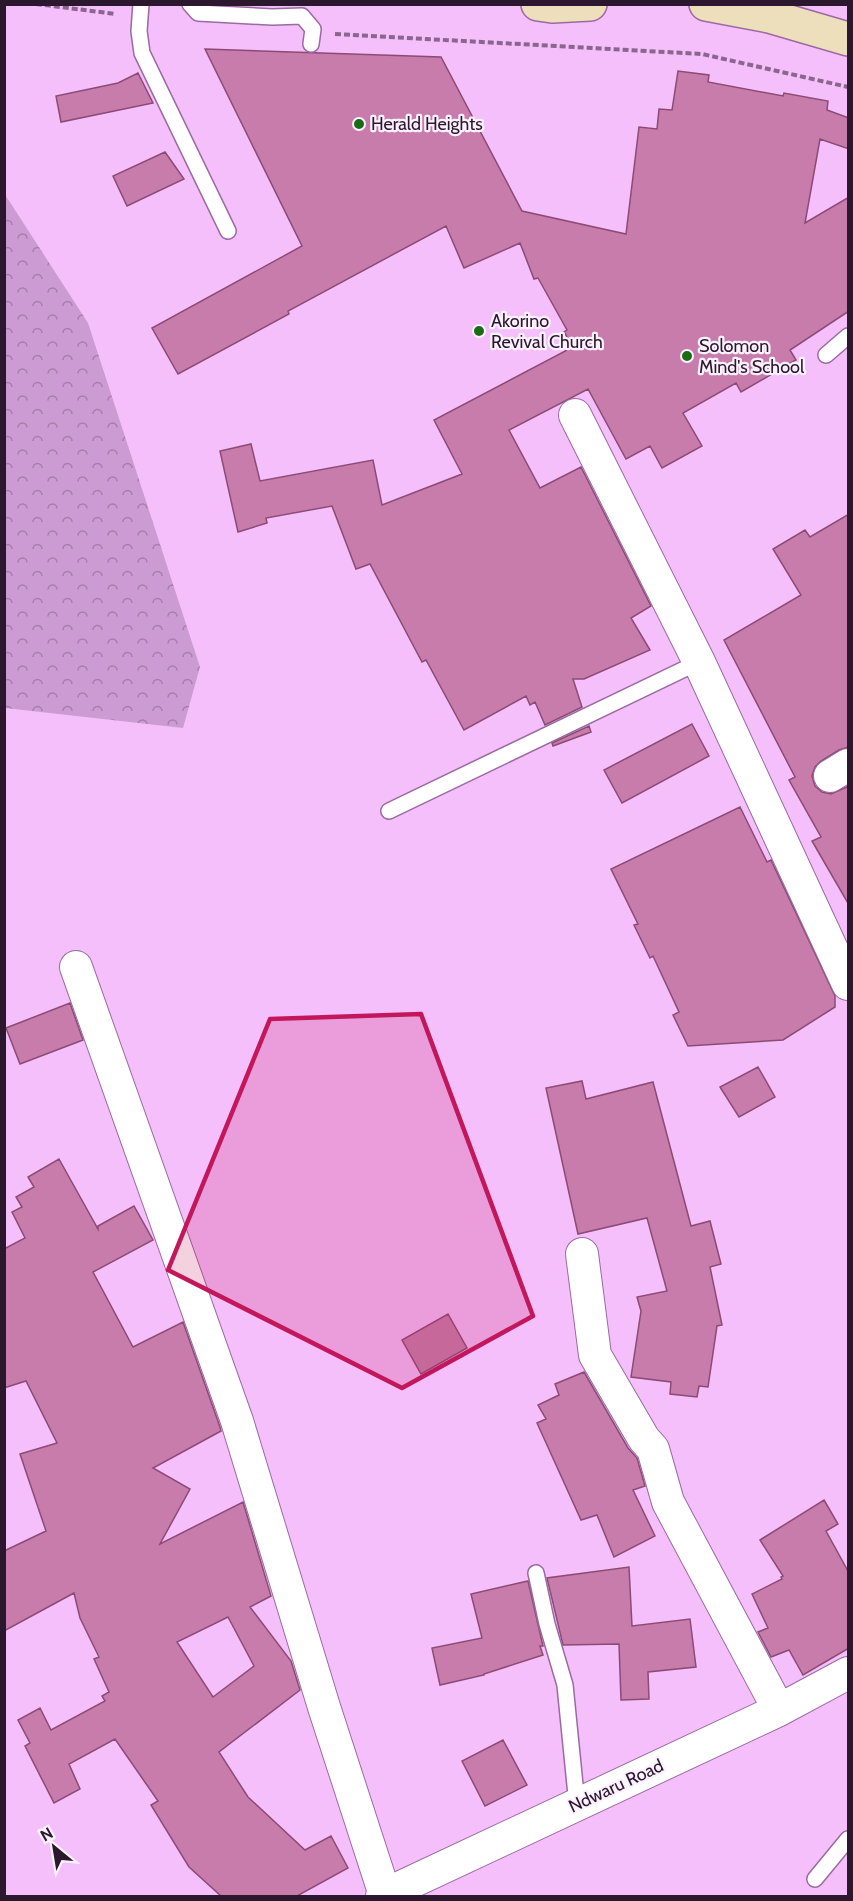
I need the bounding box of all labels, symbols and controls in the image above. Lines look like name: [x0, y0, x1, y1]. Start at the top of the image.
place label: Herald Heights: [371, 113, 483, 135]
marker: Herald Heights: [352, 117, 366, 131]
place label: Akorino Revival Church: [491, 310, 603, 353]
marker: Akorino Revival Church: [472, 324, 486, 338]
place label: Solomon Mind's School: [699, 335, 805, 378]
marker: Solomon Mind's School: [680, 349, 694, 363]
street label: Ndwaru Road: [565, 1754, 667, 1818]
north arrow: [24, 1817, 84, 1877]
text: N: [37, 1823, 56, 1845]

